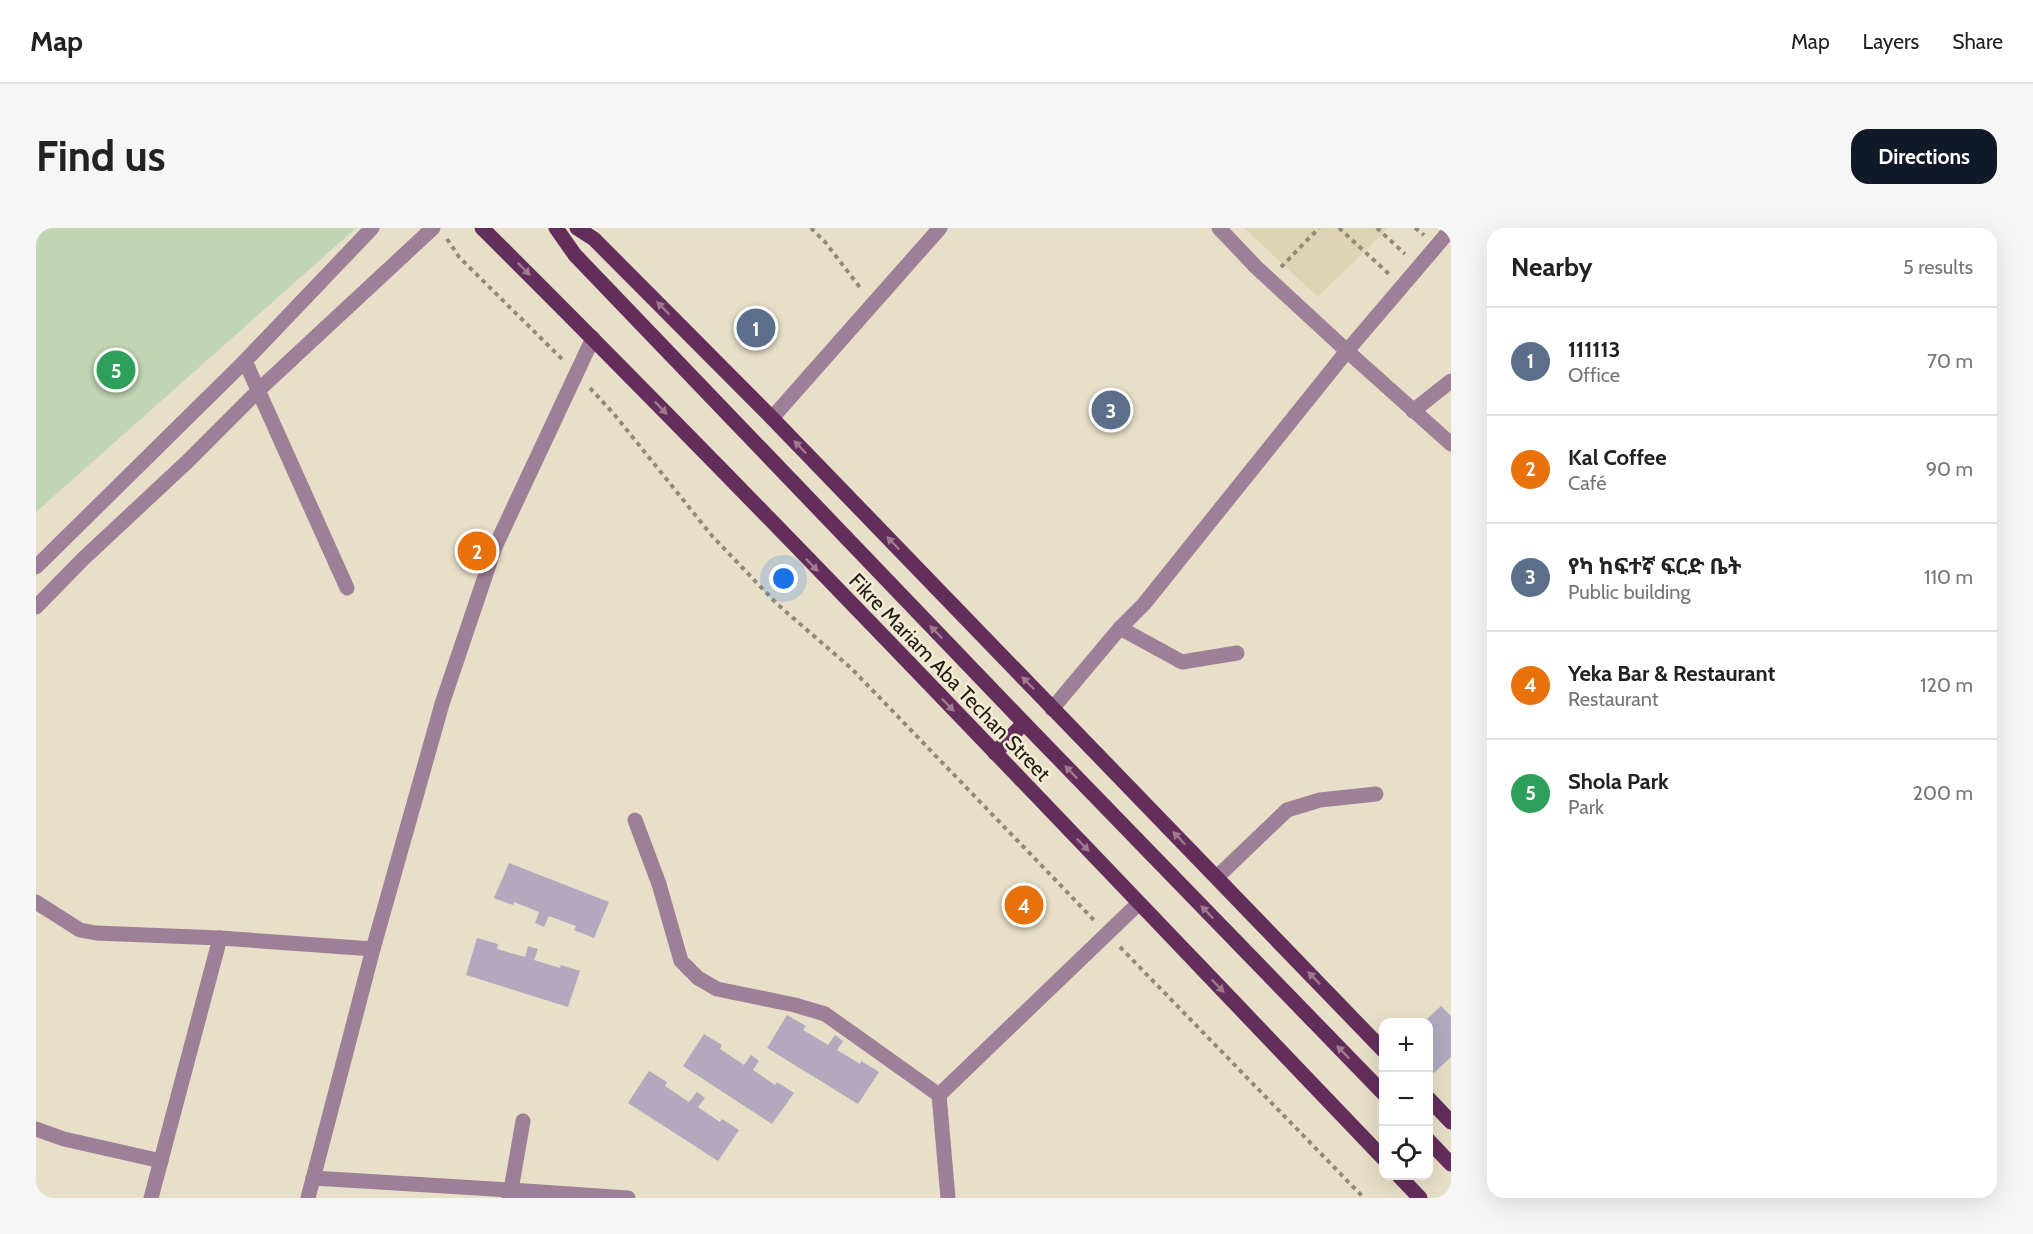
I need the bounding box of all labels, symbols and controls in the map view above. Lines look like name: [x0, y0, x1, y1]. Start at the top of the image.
text: Map: [30, 24, 83, 58]
text: Map: [1791, 29, 1830, 54]
text: Layers: [1863, 29, 1919, 54]
text: Share: [1952, 29, 2003, 54]
button: Directions: [1851, 129, 1997, 184]
text: Find us: [36, 130, 165, 182]
text: Nearby: [1511, 251, 1592, 283]
text: 5 results: [1903, 255, 1973, 279]
one-way arrow: [516, 262, 530, 276]
one-way arrow: [656, 302, 670, 316]
pin: 1: [736, 306, 776, 350]
text: 111113: [1568, 336, 1620, 363]
pin: 5: [96, 348, 136, 392]
text: 1: [1527, 349, 1534, 373]
text: 70 m: [1927, 349, 1973, 373]
text: Office: [1568, 363, 1620, 387]
pin: 3: [1092, 388, 1130, 432]
one-way arrow: [654, 401, 668, 416]
one-way arrow: [793, 440, 807, 454]
text: Kal Coffee: [1568, 444, 1666, 471]
text: 2: [1525, 457, 1536, 481]
text: 90 m: [1926, 457, 1973, 481]
text: Café: [1568, 471, 1606, 495]
pin: 2: [458, 528, 496, 574]
one-way arrow: [886, 537, 900, 551]
text: የካ ከፍተኛ ፍርድ ቤት: [1568, 553, 1741, 580]
one-way arrow: [805, 557, 819, 571]
your location: [769, 564, 798, 593]
text: 3: [1525, 565, 1536, 589]
text: 110 m: [1924, 565, 1973, 589]
street label: Fikre Mariam Aba Techan Street: [844, 568, 1056, 786]
text: Public building: [1568, 580, 1690, 604]
one-way arrow: [929, 624, 943, 639]
text: Yeka Bar & Restaurant: [1568, 660, 1775, 687]
text: 4: [1524, 673, 1537, 697]
text: 120 m: [1920, 673, 1973, 697]
one-way arrow: [1021, 676, 1035, 691]
text: Restaurant: [1568, 687, 1659, 711]
one-way arrow: [941, 697, 955, 712]
one-way arrow: [1065, 765, 1079, 779]
text: Shola Park: [1568, 768, 1669, 795]
text: 5: [1525, 781, 1536, 805]
text: 200 m: [1913, 781, 1973, 805]
text: Park: [1568, 795, 1604, 819]
one-way arrow: [1172, 830, 1186, 845]
one-way arrow: [1076, 838, 1090, 852]
pin: 4: [1004, 882, 1044, 928]
one-way arrow: [1201, 905, 1215, 919]
one-way arrow: [1307, 971, 1321, 986]
one-way arrow: [1211, 979, 1225, 994]
map controls: [1379, 1018, 1433, 1180]
button: +: [1379, 1018, 1433, 1072]
one-way arrow: [1336, 1044, 1350, 1059]
button: −: [1379, 1072, 1433, 1126]
button: locate: [1379, 1126, 1433, 1180]

